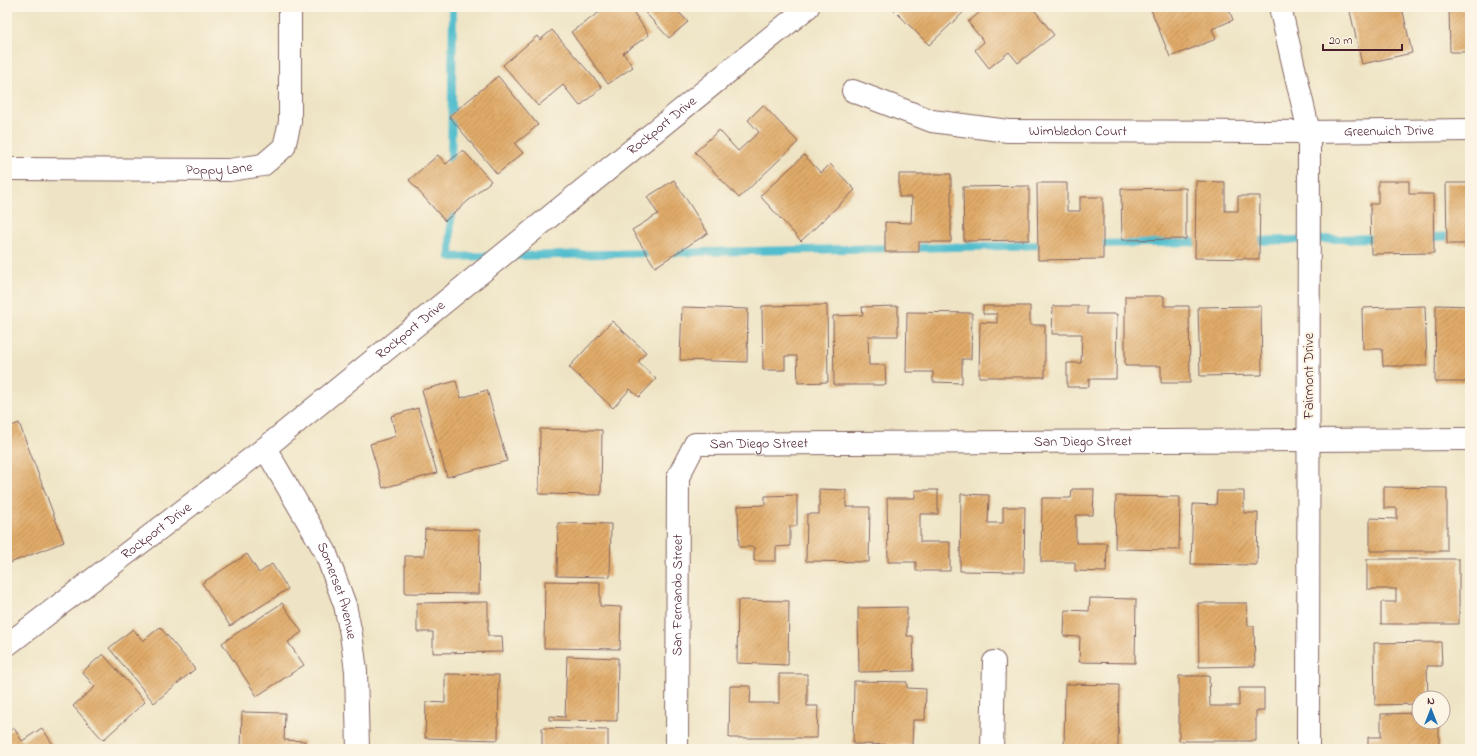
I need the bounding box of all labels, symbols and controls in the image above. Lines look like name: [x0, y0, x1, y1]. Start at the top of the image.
scale bar: [1323, 26, 1402, 52]
text: 20 m: [1329, 32, 1352, 50]
street label: Rockport Drive: [623, 90, 702, 160]
street label: Greenwich Drive: [1344, 120, 1435, 142]
street label: Wimbledon Court: [1029, 121, 1127, 142]
street label: Poppy Lane: [185, 156, 255, 181]
street label: Rockport Drive: [371, 295, 450, 365]
street label: Fairmont Drive: [1299, 332, 1320, 420]
street label: San Diego Street: [1034, 431, 1132, 453]
street label: San Diego Street: [710, 433, 808, 455]
street label: Rockport Drive: [117, 497, 197, 565]
street label: San Fernando Street: [667, 534, 688, 656]
street label: Somerset Avenue: [311, 538, 362, 641]
north arrow: [1411, 690, 1451, 730]
text: N: [1427, 693, 1435, 709]

